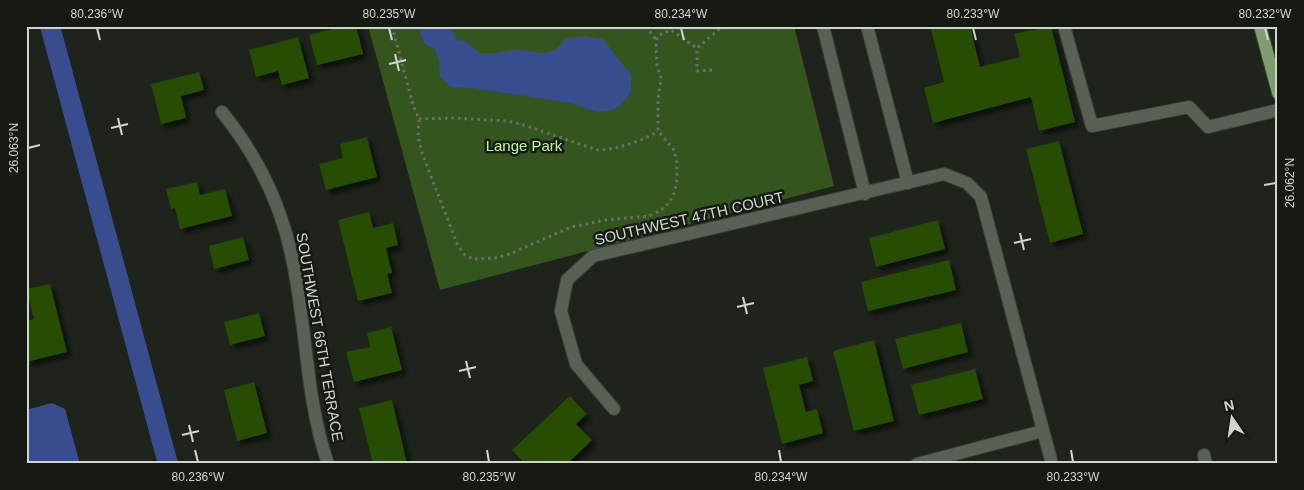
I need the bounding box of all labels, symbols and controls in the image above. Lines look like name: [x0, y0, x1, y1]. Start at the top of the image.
text: 80.236°W: [71, 7, 124, 21]
text: 80.235°W: [363, 7, 416, 21]
text: 80.234°W: [655, 7, 708, 21]
text: 80.233°W: [947, 7, 1000, 21]
text: 80.232°W: [1239, 7, 1292, 21]
text: 26.063°N: [7, 123, 21, 173]
park label: Lange Park: [486, 137, 563, 154]
text: 26.062°N: [1283, 158, 1297, 208]
street label: SOUTHWEST 47TH COURT: [593, 188, 785, 248]
street label: SOUTHWEST 66TH TERRACE: [293, 231, 347, 443]
north arrow: [1206, 392, 1256, 442]
text: N: [1222, 396, 1236, 414]
text: 80.236°W: [172, 470, 225, 484]
text: 80.235°W: [463, 470, 516, 484]
text: 80.234°W: [755, 470, 808, 484]
text: 80.233°W: [1047, 470, 1100, 484]

